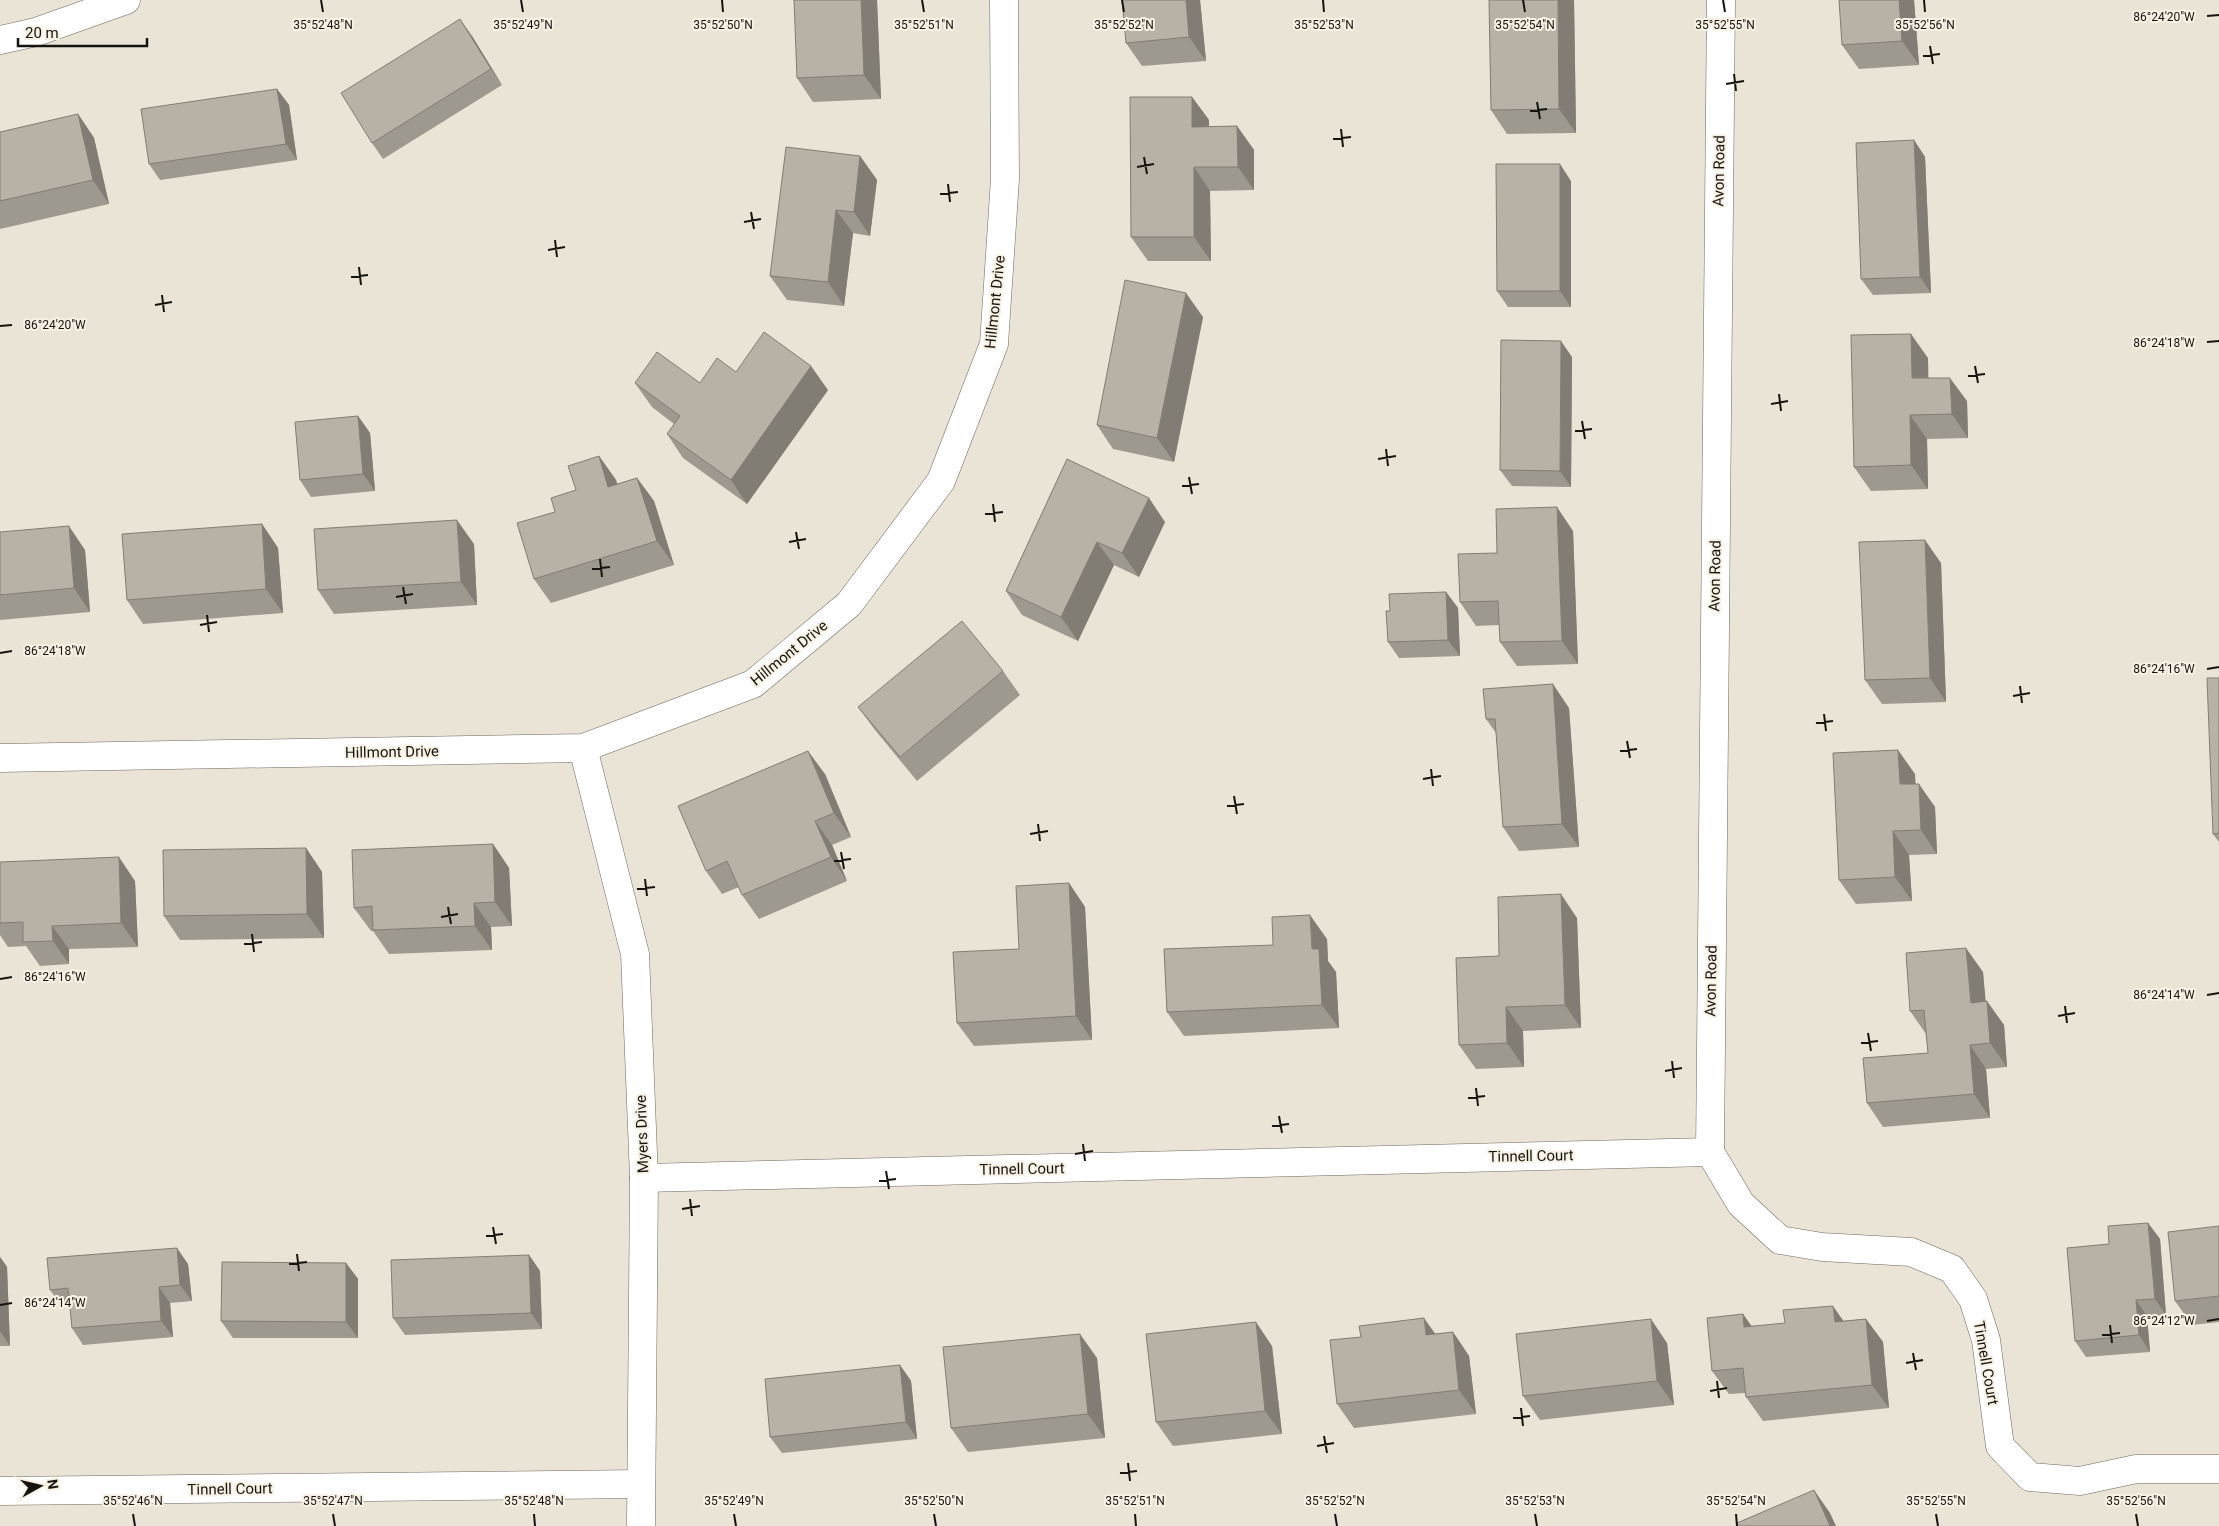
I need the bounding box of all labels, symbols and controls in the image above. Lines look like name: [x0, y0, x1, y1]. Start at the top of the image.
text: 86°24'20"W: [2133, 10, 2195, 24]
scale bar: [18, 15, 146, 47]
text: 35°52'48"N: [293, 18, 353, 32]
text: 35°52'49"N: [493, 18, 553, 32]
text: 35°52'50"N: [693, 18, 753, 32]
text: 35°52'51"N: [894, 18, 954, 32]
text: 35°52'52"N: [1094, 18, 1154, 32]
text: 35°52'53"N: [1294, 18, 1354, 32]
text: 35°52'54"N: [1495, 18, 1555, 32]
text: 35°52'55"N: [1695, 18, 1755, 32]
text: 35°52'56"N: [1895, 18, 1955, 32]
text: 20 m: [25, 24, 59, 42]
street label: Avon Road: [1709, 135, 1729, 207]
street label: Hillmont Drive: [981, 254, 1009, 350]
text: 86°24'20"W: [24, 318, 86, 332]
text: 86°24'18"W: [2133, 336, 2195, 350]
street label: Avon Road: [1705, 540, 1725, 612]
street label: Hillmont Drive: [747, 616, 831, 690]
text: 86°24'18"W: [24, 644, 86, 658]
text: 86°24'16"W: [2133, 662, 2195, 676]
street label: Hillmont Drive: [345, 742, 439, 762]
street label: Avon Road: [1701, 945, 1721, 1017]
text: 86°24'16"W: [24, 970, 86, 984]
text: 86°24'14"W: [2133, 988, 2195, 1002]
street label: Myers Drive: [632, 1095, 652, 1173]
street label: Tinnell Court: [1488, 1146, 1574, 1166]
street label: Tinnell Court: [979, 1159, 1065, 1179]
text: 86°24'14"W: [24, 1296, 86, 1310]
text: 86°24'12"W: [2133, 1314, 2195, 1328]
street label: Tinnell Court: [1970, 1320, 2002, 1407]
north arrow: [15, 1461, 65, 1511]
text: N: [44, 1478, 61, 1490]
street label: Tinnell Court: [187, 1479, 273, 1499]
text: 35°52'46"N: [103, 1494, 163, 1508]
text: 35°52'47"N: [303, 1494, 363, 1508]
text: 35°52'48"N: [504, 1494, 564, 1508]
text: 35°52'49"N: [704, 1494, 764, 1508]
text: 35°52'50"N: [904, 1494, 964, 1508]
text: 35°52'51"N: [1105, 1494, 1165, 1508]
text: 35°52'52"N: [1305, 1494, 1365, 1508]
text: 35°52'53"N: [1505, 1494, 1565, 1508]
text: 35°52'54"N: [1706, 1494, 1766, 1508]
text: 35°52'55"N: [1906, 1494, 1966, 1508]
text: 35°52'56"N: [2106, 1494, 2166, 1508]

